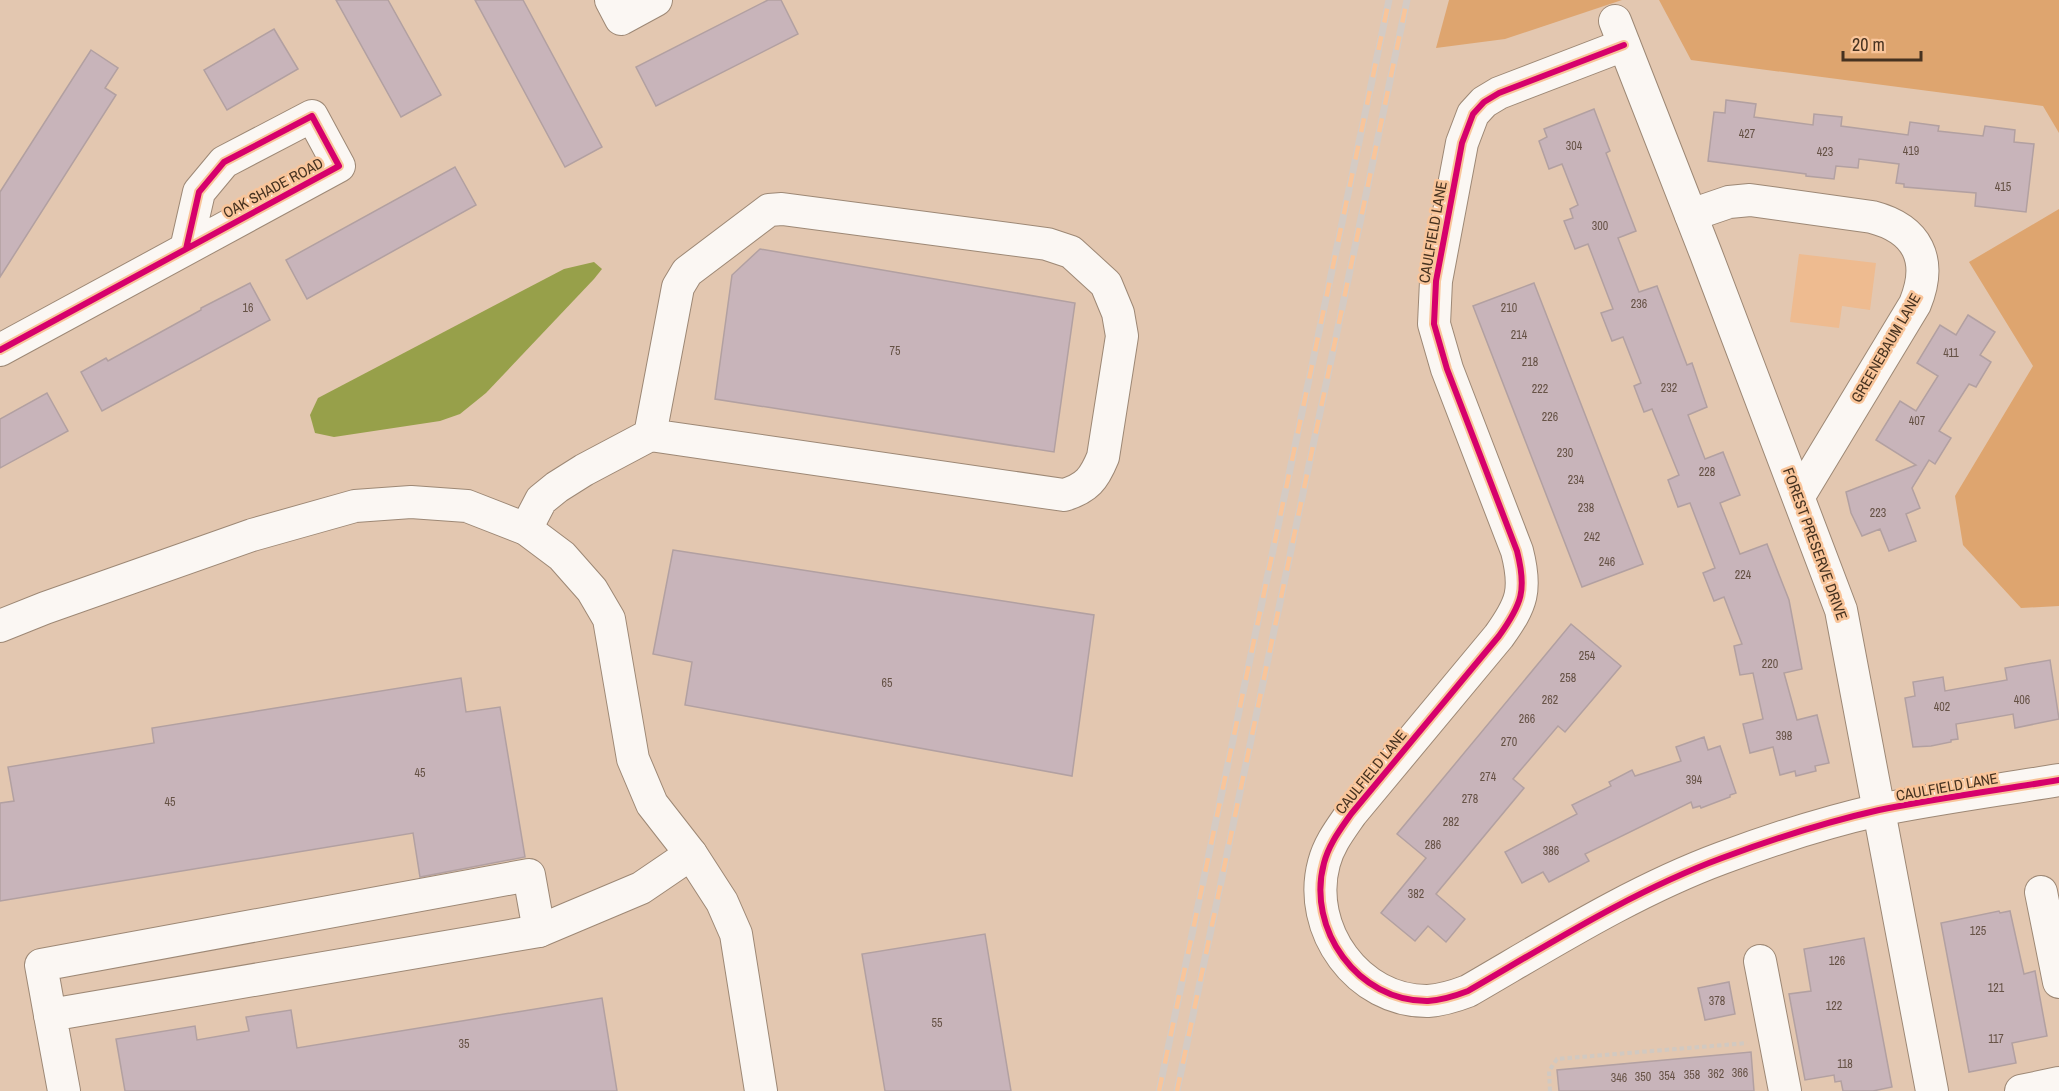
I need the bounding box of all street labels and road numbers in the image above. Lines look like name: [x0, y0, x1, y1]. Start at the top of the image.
street label: OAK SHADE ROAD: [219, 152, 327, 223]
street label: CAULFIELD LANE: [1413, 179, 1452, 285]
street label: GREENEBAUM LANE: [1846, 289, 1925, 406]
street label: FOREST PRESERVE DRIVE: [1778, 465, 1853, 623]
street label: CAULFIELD LANE: [1330, 725, 1411, 818]
street label: CAULFIELD LANE: [1894, 767, 2000, 806]

